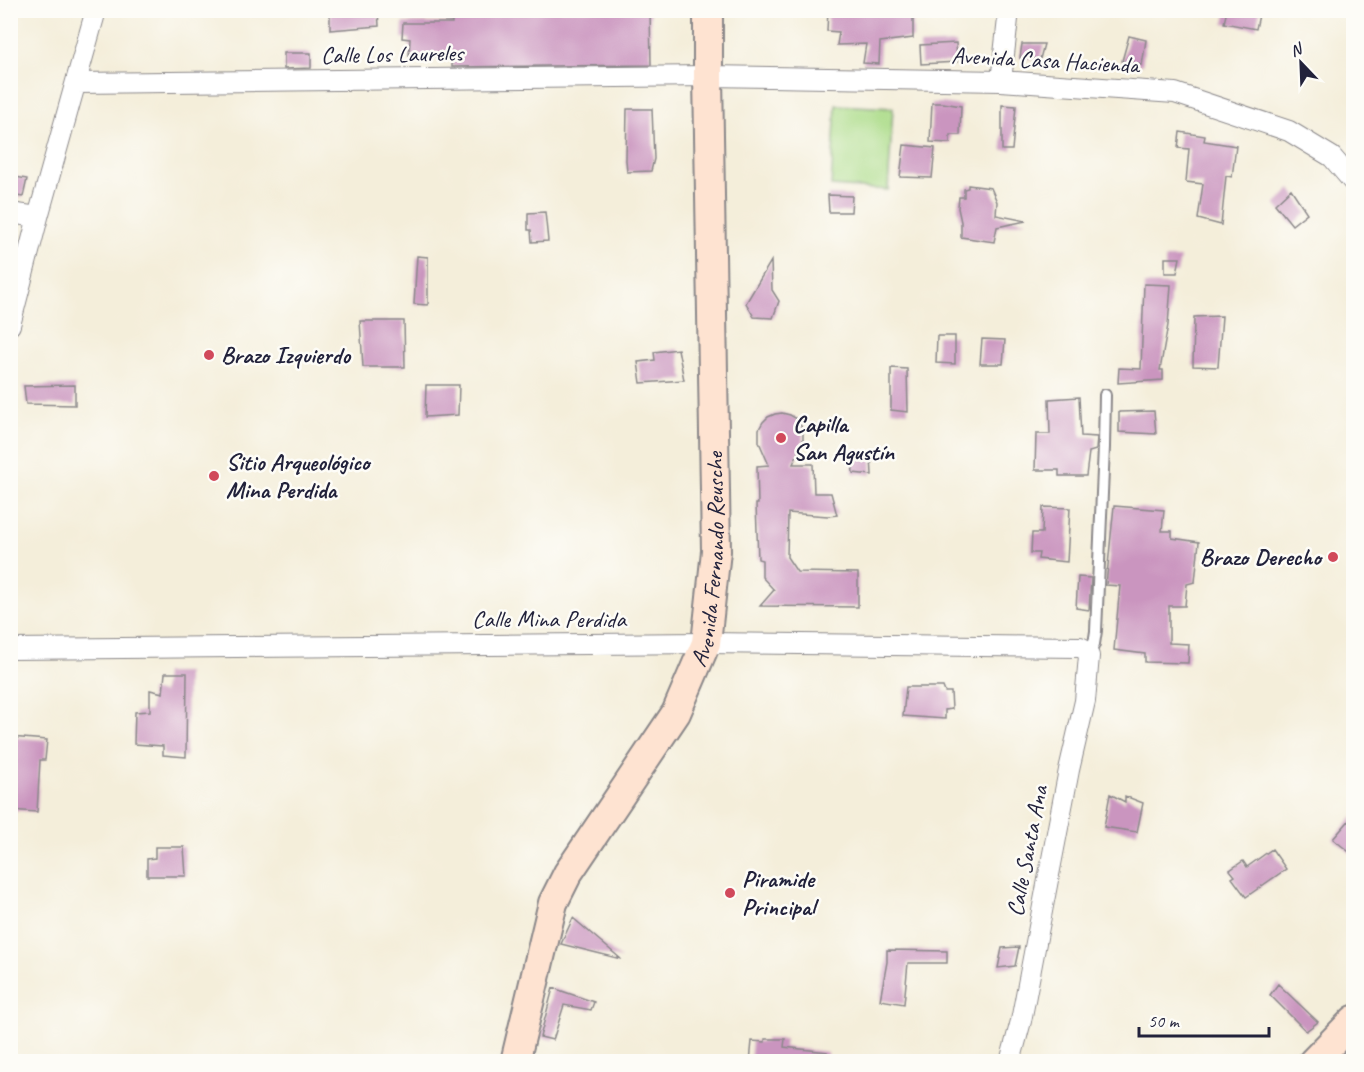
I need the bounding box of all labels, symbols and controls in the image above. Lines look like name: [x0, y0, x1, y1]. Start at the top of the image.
north arrow: [1271, 33, 1331, 93]
street label: Calle Los Laureles: [321, 38, 465, 70]
text: N: [1287, 38, 1307, 61]
street label: Avenida Casa Hacienda: [951, 40, 1142, 80]
place label: Brazo Izquierdo: [221, 340, 352, 370]
marker: Brazo Izquierdo: [202, 348, 216, 362]
place label: Capilla San Agustín: [793, 409, 895, 467]
marker: Capilla San Agustín: [774, 431, 788, 445]
place label: Sitio Arqueológico Mina Perdida: [226, 447, 372, 505]
street label: Avenida Fernando Reusche: [683, 450, 731, 671]
marker: Sitio Arqueológico Mina Perdida: [207, 469, 221, 483]
place label: Brazo Derecho: [1200, 542, 1323, 572]
marker: Brazo Derecho: [1326, 550, 1340, 564]
street label: Calle Mina Perdida: [472, 604, 627, 634]
street label: Calle Santa Ana: [1000, 782, 1055, 919]
place label: Piramide Principal: [742, 864, 820, 922]
marker: Piramide Principal: [723, 886, 737, 900]
scale bar: [1139, 1000, 1270, 1038]
text: 50 m: [1148, 1010, 1181, 1032]

